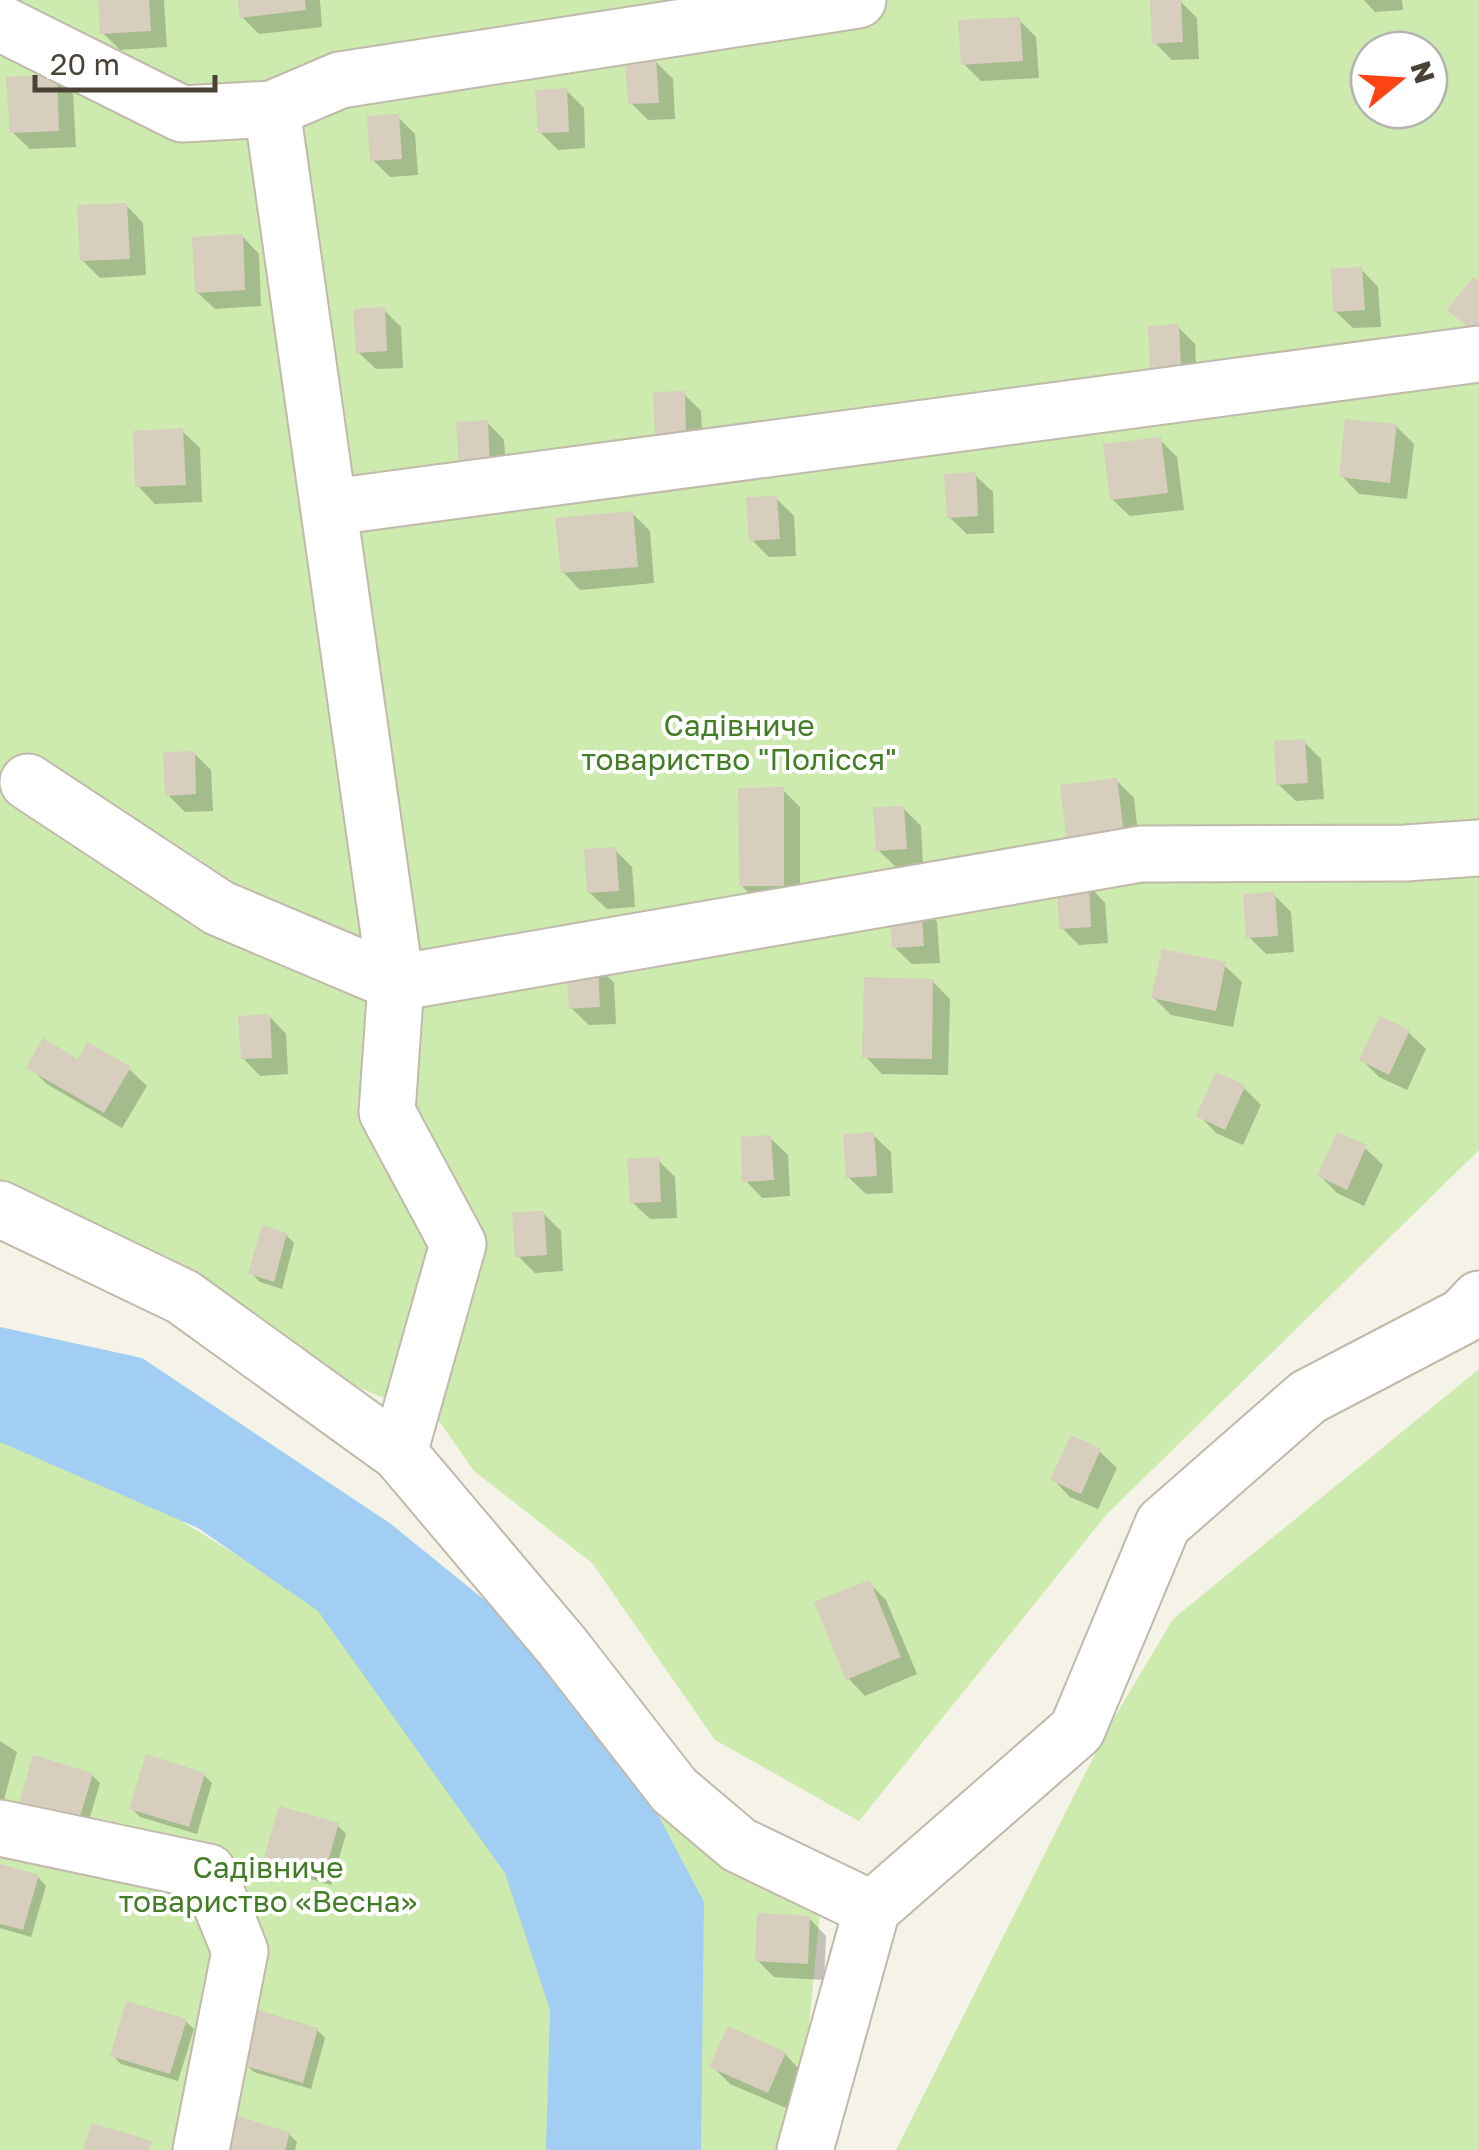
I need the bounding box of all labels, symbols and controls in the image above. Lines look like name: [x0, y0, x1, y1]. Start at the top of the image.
scale bar: [35, 30, 215, 92]
north arrow: [1349, 30, 1449, 130]
text: 20 m: [50, 46, 120, 82]
text: N: [1404, 57, 1442, 87]
park label: Садівниче товариство "Полісся": [581, 707, 897, 777]
park label: Садівниче товариство «Весна»: [119, 1849, 417, 1919]

